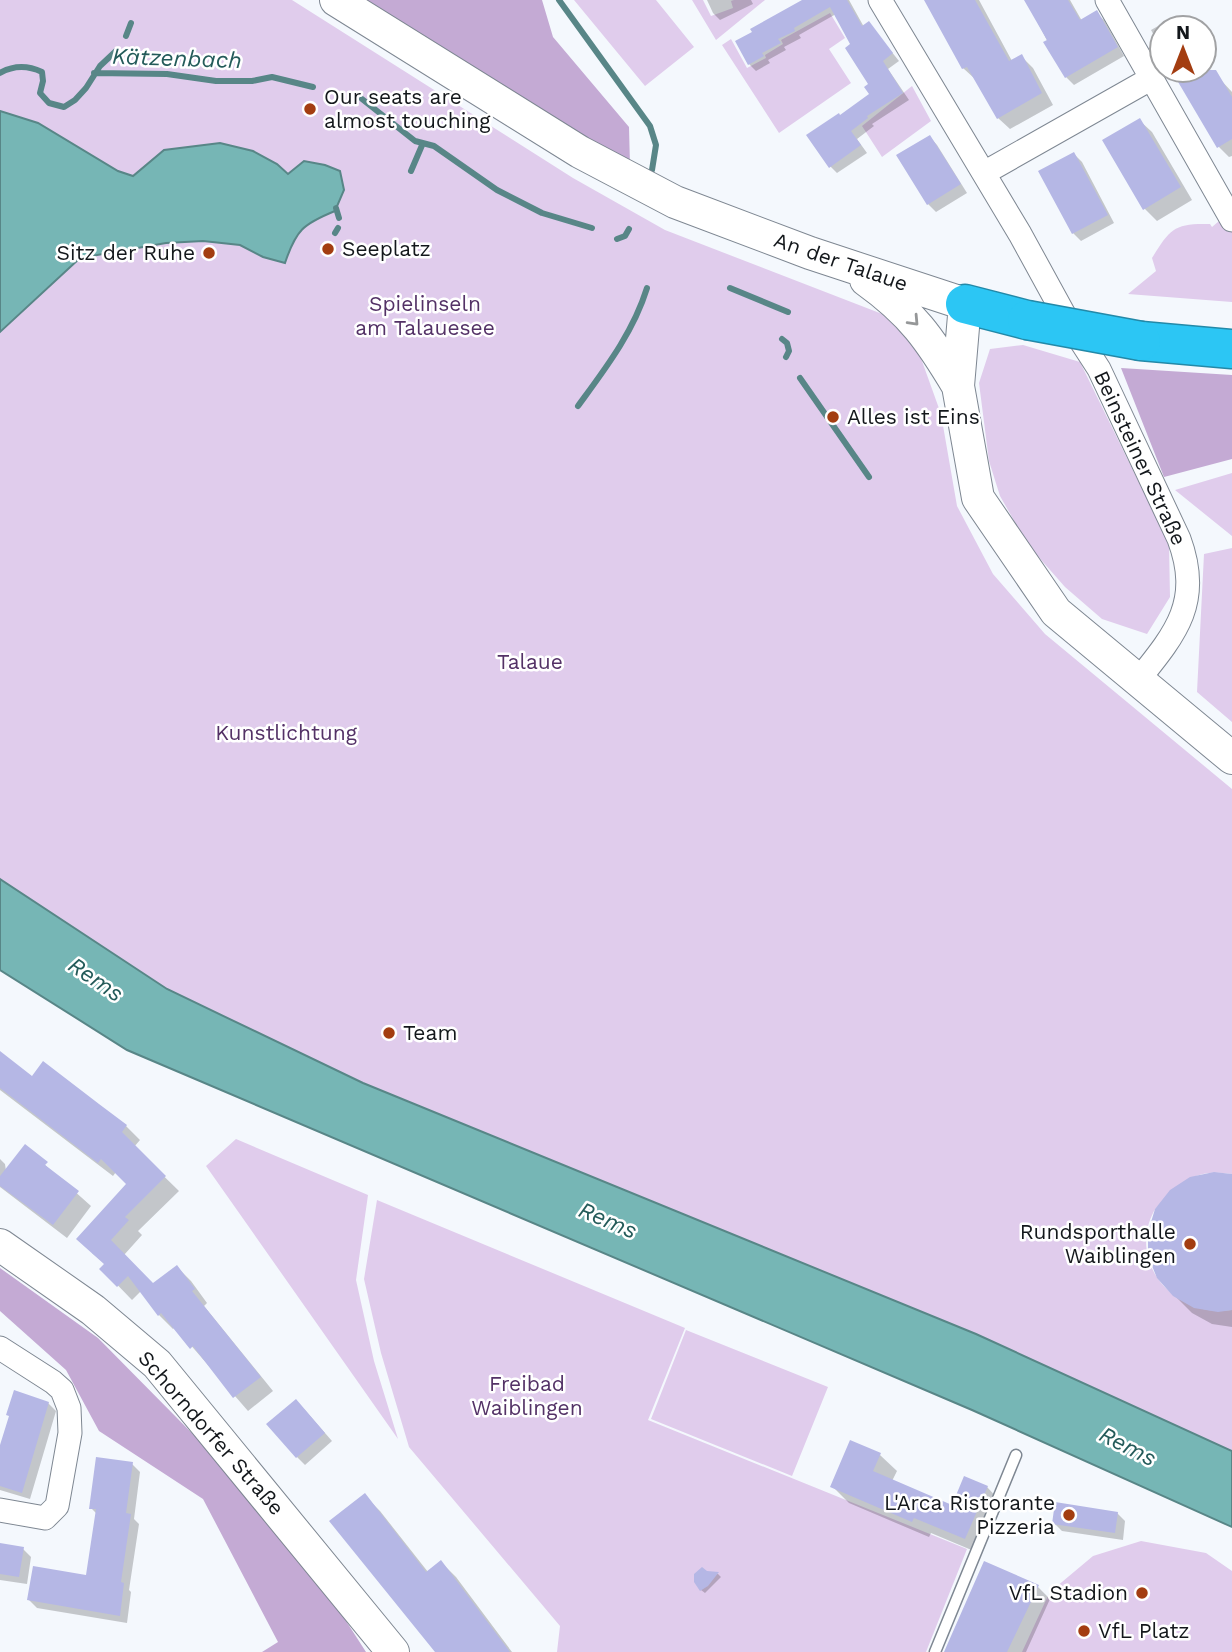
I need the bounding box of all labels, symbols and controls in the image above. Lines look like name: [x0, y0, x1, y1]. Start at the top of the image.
north arrow: [1148, 14, 1218, 84]
text: N: [1176, 21, 1190, 44]
water label: Kätzenbach: [112, 43, 242, 74]
place label: Our seats are almost touching: [324, 84, 491, 133]
marker: Our seats are almost touching: [302, 101, 318, 117]
street label: An der Talaue: [771, 227, 911, 296]
place label: Seeplatz: [342, 236, 431, 261]
place label: Sitz der Ruhe: [57, 240, 195, 265]
marker: Seeplatz: [320, 241, 336, 257]
marker: Sitz der Ruhe: [201, 245, 217, 261]
park label: Spielinseln am Talauesee: [355, 291, 495, 340]
one-way arrow: [905, 313, 918, 326]
street label: Beinsteiner Straße: [1089, 366, 1192, 549]
place label: Alles ist Eins: [847, 404, 980, 429]
marker: Alles ist Eins: [825, 409, 841, 425]
park label: Talaue: [497, 649, 563, 674]
park label: Kunstlichtung: [215, 720, 358, 745]
water label: Rems: [63, 951, 129, 1008]
place label: Team: [403, 1020, 457, 1045]
marker: Team: [381, 1025, 397, 1041]
water label: Rems: [575, 1196, 641, 1245]
place label: Rundsporthalle Waiblingen: [1020, 1219, 1176, 1268]
marker: Rundsporthalle Waiblingen: [1182, 1236, 1198, 1252]
street label: Schorndorfer Straße: [133, 1345, 290, 1520]
park label: Freibad Waiblingen: [471, 1371, 583, 1420]
water label: Rems: [1095, 1421, 1161, 1472]
place label: L'Arca Ristorante Pizzeria: [884, 1490, 1055, 1539]
marker: L'Arca Ristorante Pizzeria: [1061, 1507, 1077, 1523]
place label: VfL Stadion: [1009, 1580, 1128, 1605]
marker: VfL Stadion: [1134, 1585, 1150, 1601]
place label: VfL Platz: [1098, 1618, 1189, 1643]
marker: VfL Platz: [1076, 1623, 1092, 1639]

